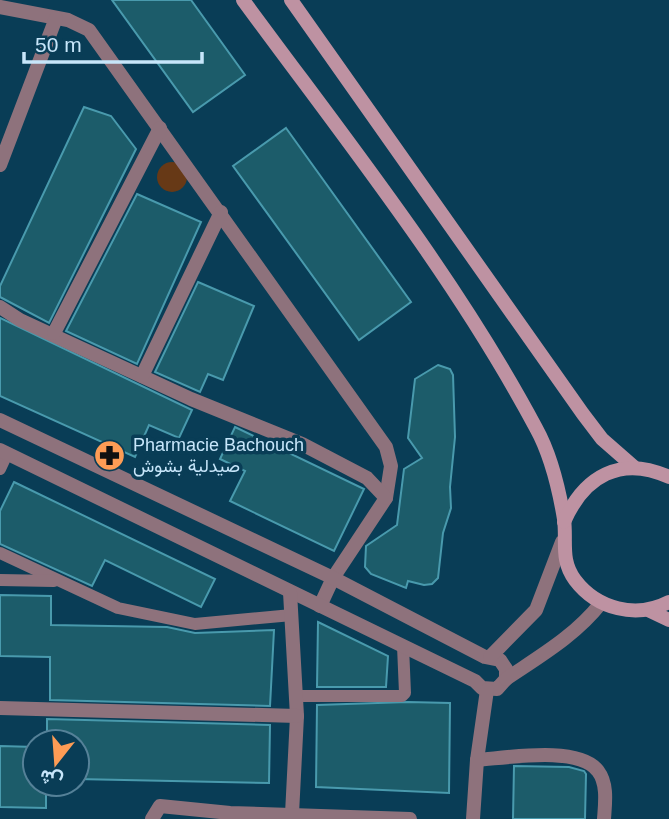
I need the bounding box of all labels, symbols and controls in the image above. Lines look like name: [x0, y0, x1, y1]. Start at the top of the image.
scale bar: [24, 21, 203, 65]
text: 50 m: [35, 33, 82, 56]
place label: Pharmacie Bachouch صيدلية بشوش: [133, 435, 304, 477]
pharmacy icon: Pharmacie Bachouch صيدلية بشوش: [93, 438, 127, 472]
north arrow: [21, 728, 91, 798]
text: ش: [37, 764, 65, 792]

